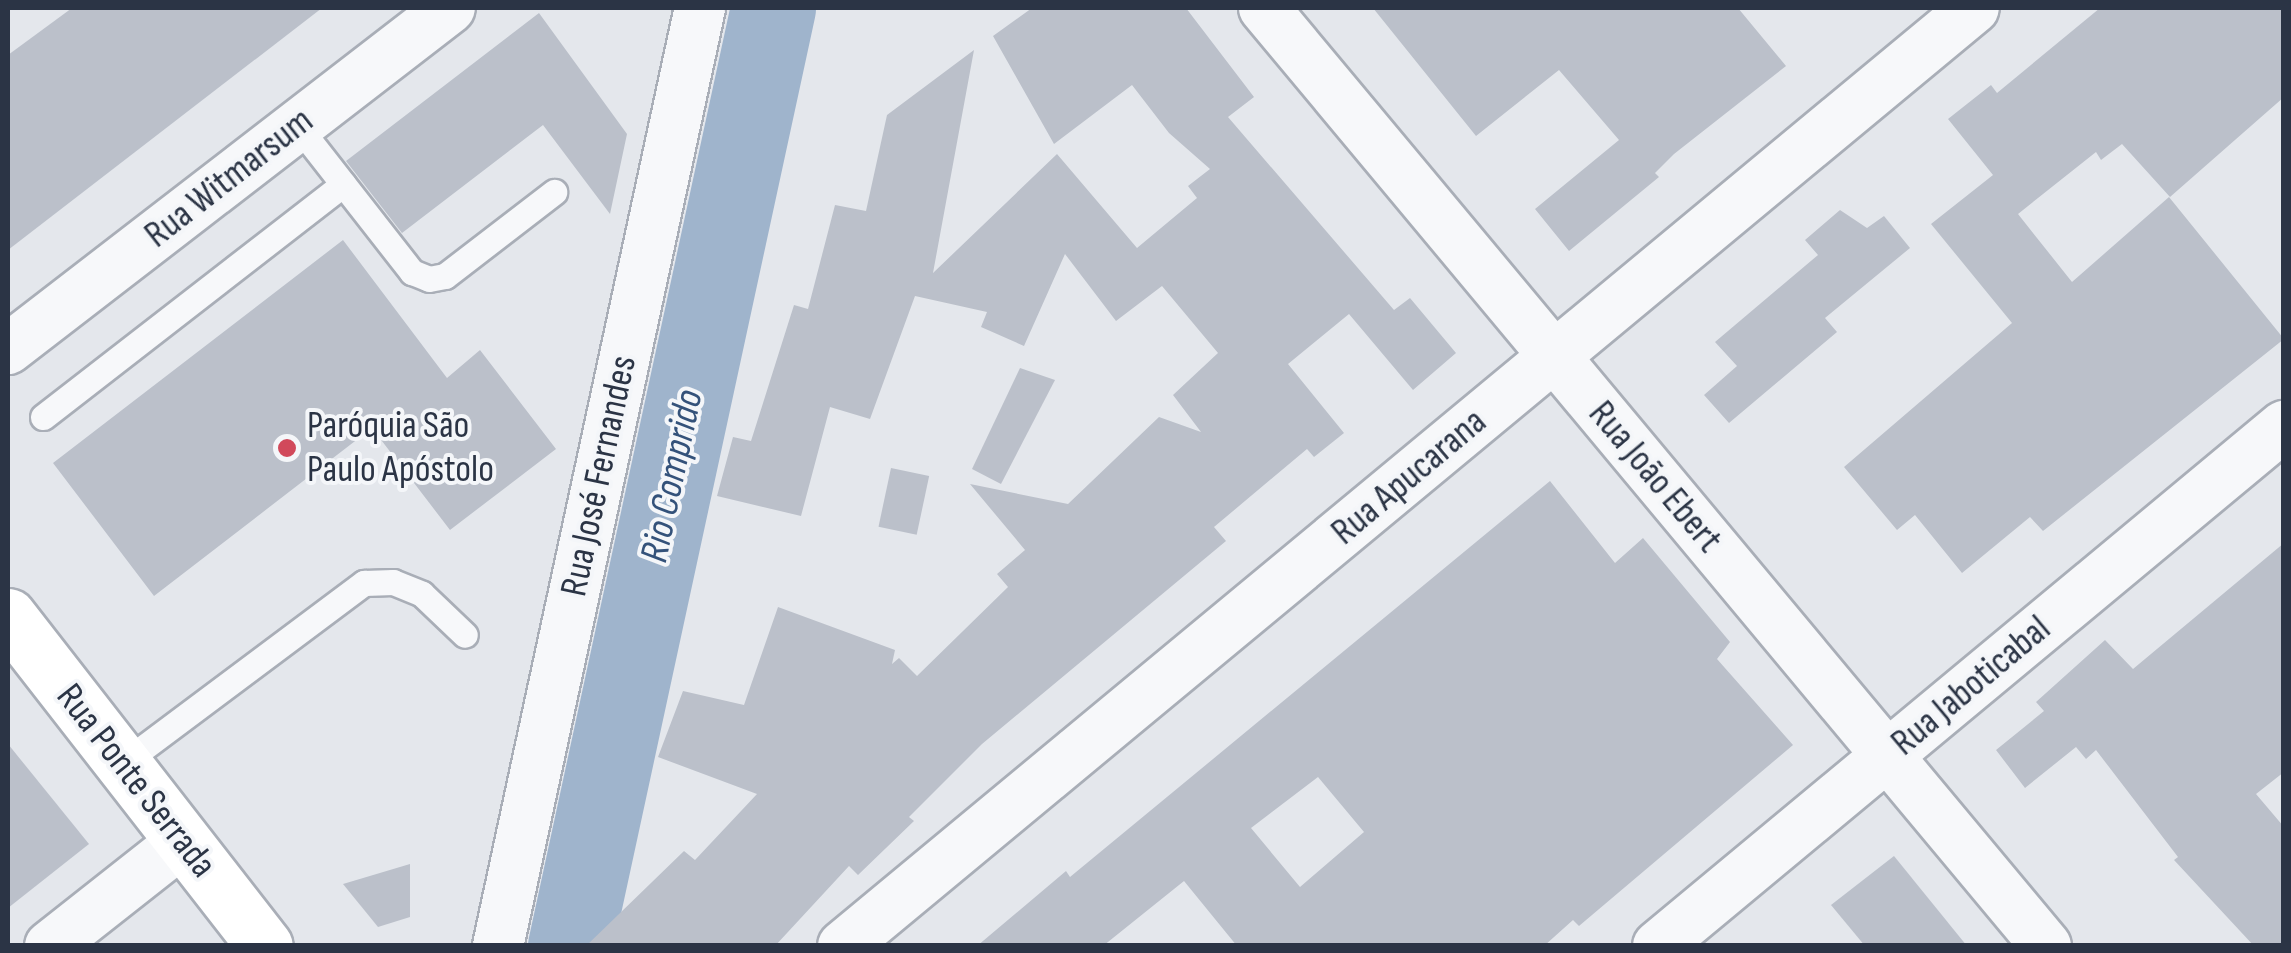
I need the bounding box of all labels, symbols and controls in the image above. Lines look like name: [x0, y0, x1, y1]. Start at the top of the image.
street label: Rua Witmarsum: [136, 98, 322, 258]
street label: Rua José Fernandes: [551, 352, 647, 600]
water label: Rio Comprido: [630, 385, 714, 567]
street label: Rua João Ebert: [1578, 392, 1732, 562]
street label: Rua Apucarana: [1322, 399, 1496, 555]
place label: Paróquia São Paulo Apóstolo: [307, 403, 494, 492]
marker: Paróquia São Paulo Apóstolo: [276, 437, 298, 459]
street label: Rua Jaboticabal: [1882, 606, 2060, 766]
street label: Rua Ponte Serrada: [46, 675, 226, 887]

